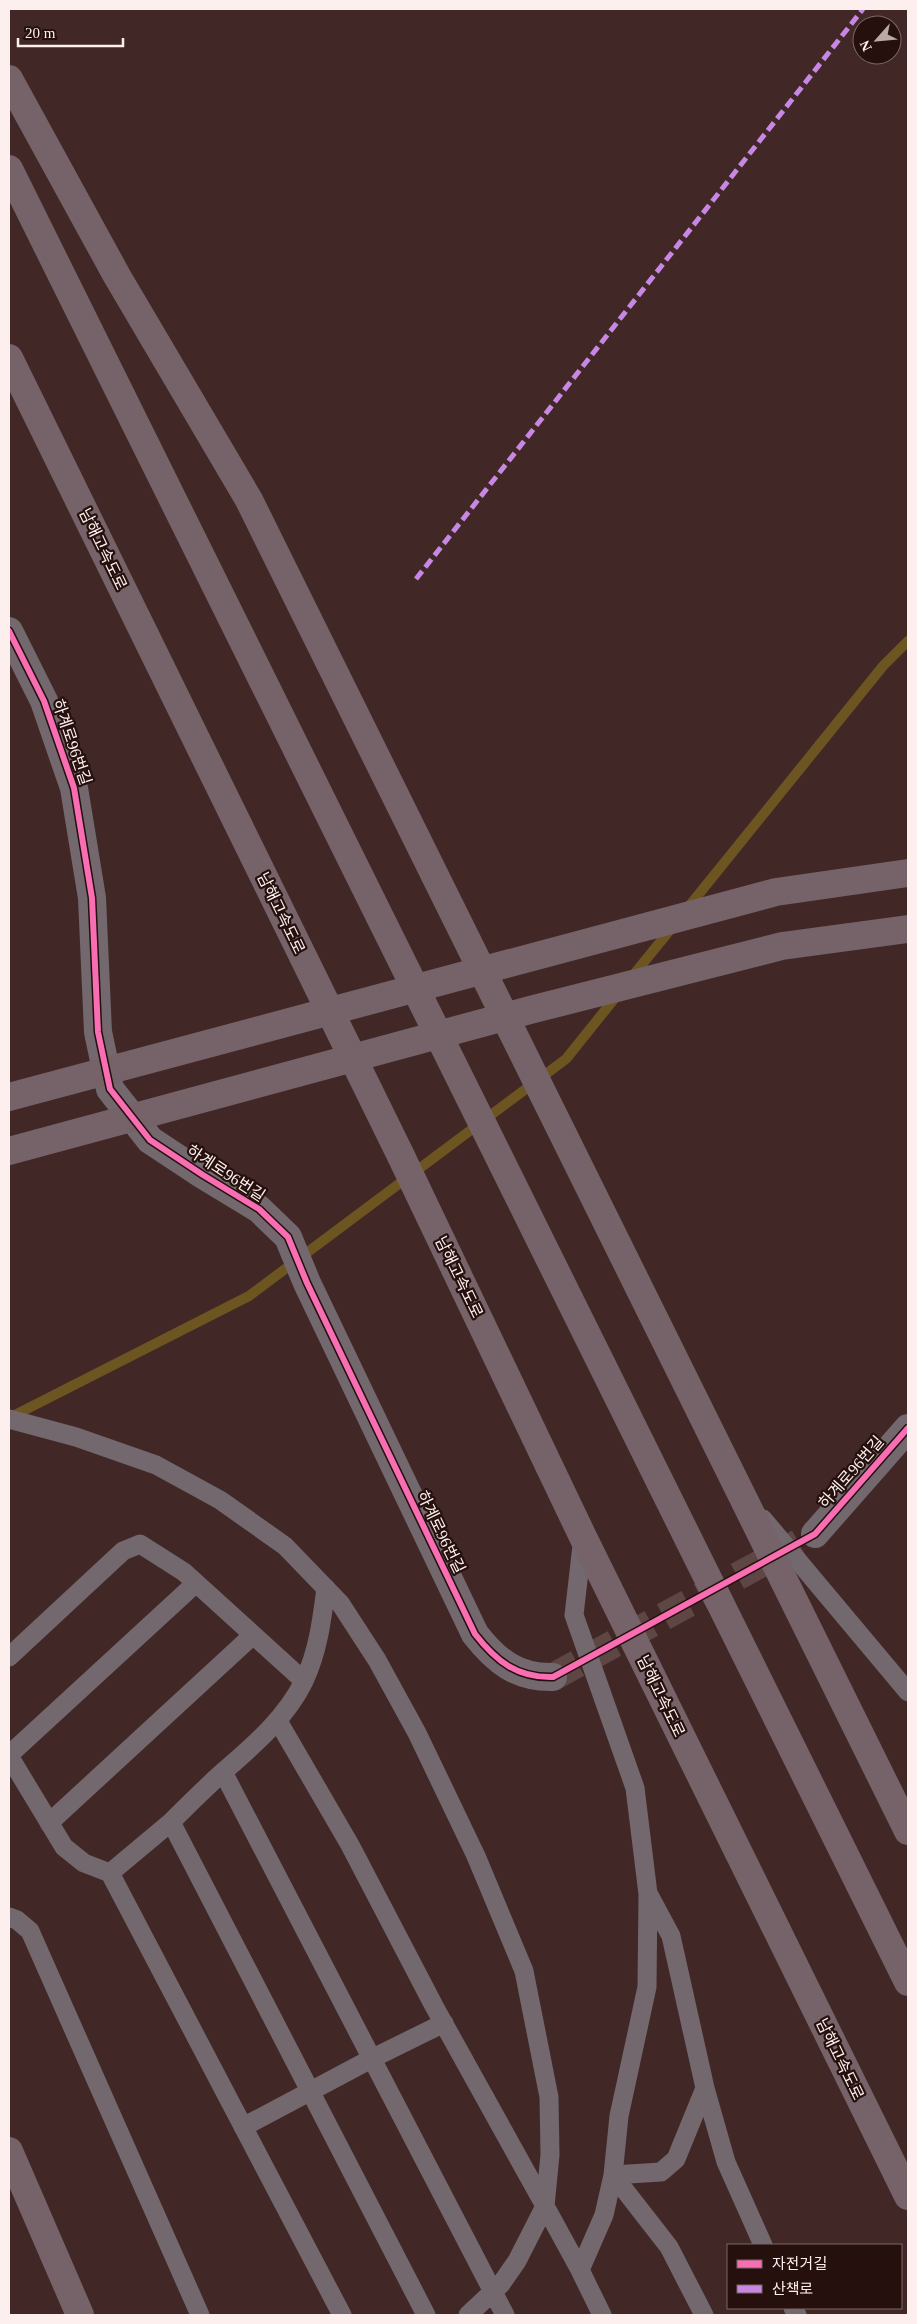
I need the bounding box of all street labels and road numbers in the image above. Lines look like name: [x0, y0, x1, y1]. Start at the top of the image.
street label: 남해고속도로: [76, 506, 130, 593]
street label: 하계로96번길: [49, 697, 95, 787]
street label: 남해고속도로: [254, 870, 308, 957]
street label: 하계로96번길: [184, 1141, 268, 1205]
street label: 남해고속도로: [432, 1234, 486, 1321]
street label: 하계로96번길: [815, 1433, 887, 1511]
street label: 하계로96번길: [414, 1488, 468, 1576]
street label: 남해고속도로: [634, 1653, 688, 1740]
street label: 남해고속도로: [813, 2016, 867, 2103]

